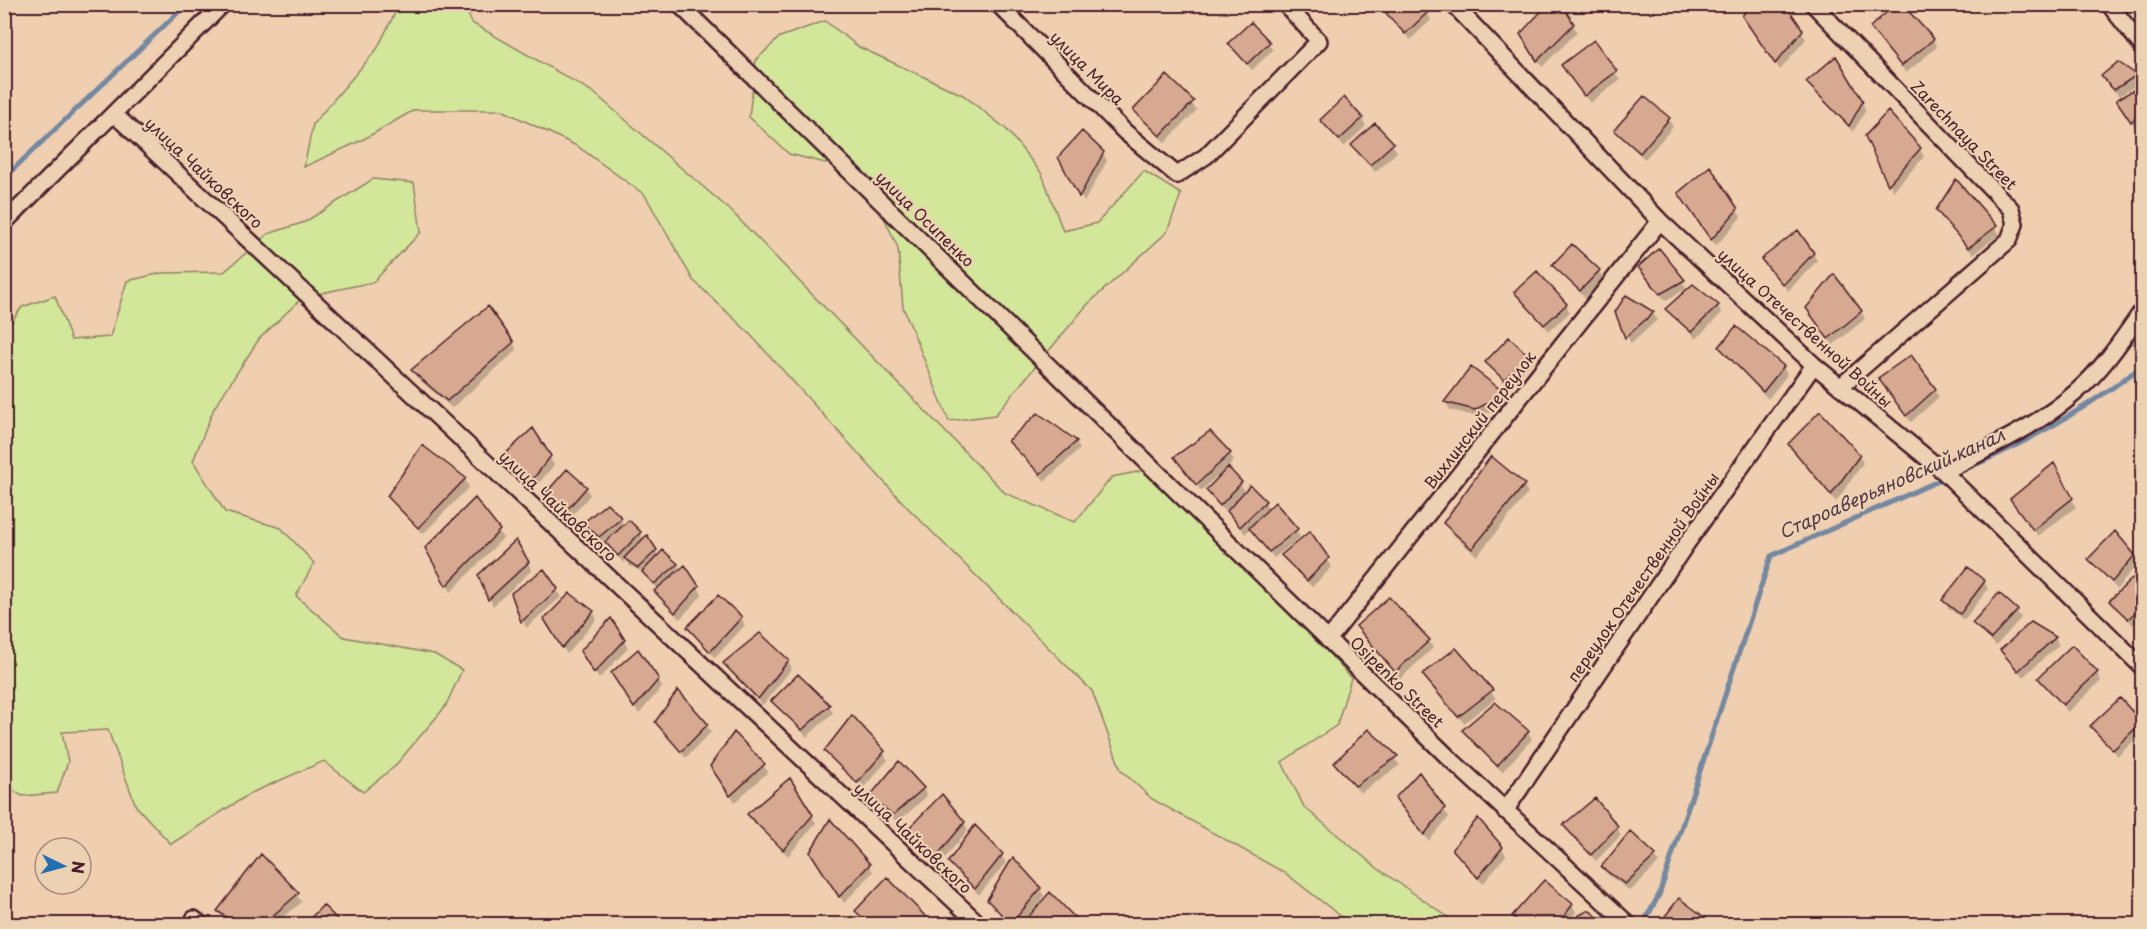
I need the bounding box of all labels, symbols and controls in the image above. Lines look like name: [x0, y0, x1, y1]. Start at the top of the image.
street label: улица Мира: [1045, 25, 1130, 110]
street label: Zarechnaya Street: [1906, 74, 2024, 195]
street label: улица Чайковского: [140, 111, 269, 234]
street label: улица Осипенко: [871, 165, 981, 272]
street label: улица Отечественной Войны: [1713, 242, 1898, 413]
street label: Вихлинский переулок: [1418, 345, 1541, 494]
water label: Староаверьяновский канал: [1774, 420, 2009, 545]
street label: улица Чайковского: [494, 444, 623, 567]
street label: переулок Отечественной Войны: [1560, 467, 1724, 686]
street label: Osipenko Street: [1345, 630, 1450, 733]
street label: улица Чайковского: [849, 776, 978, 899]
north arrow: [33, 836, 93, 896]
text: N: [66, 860, 91, 875]

